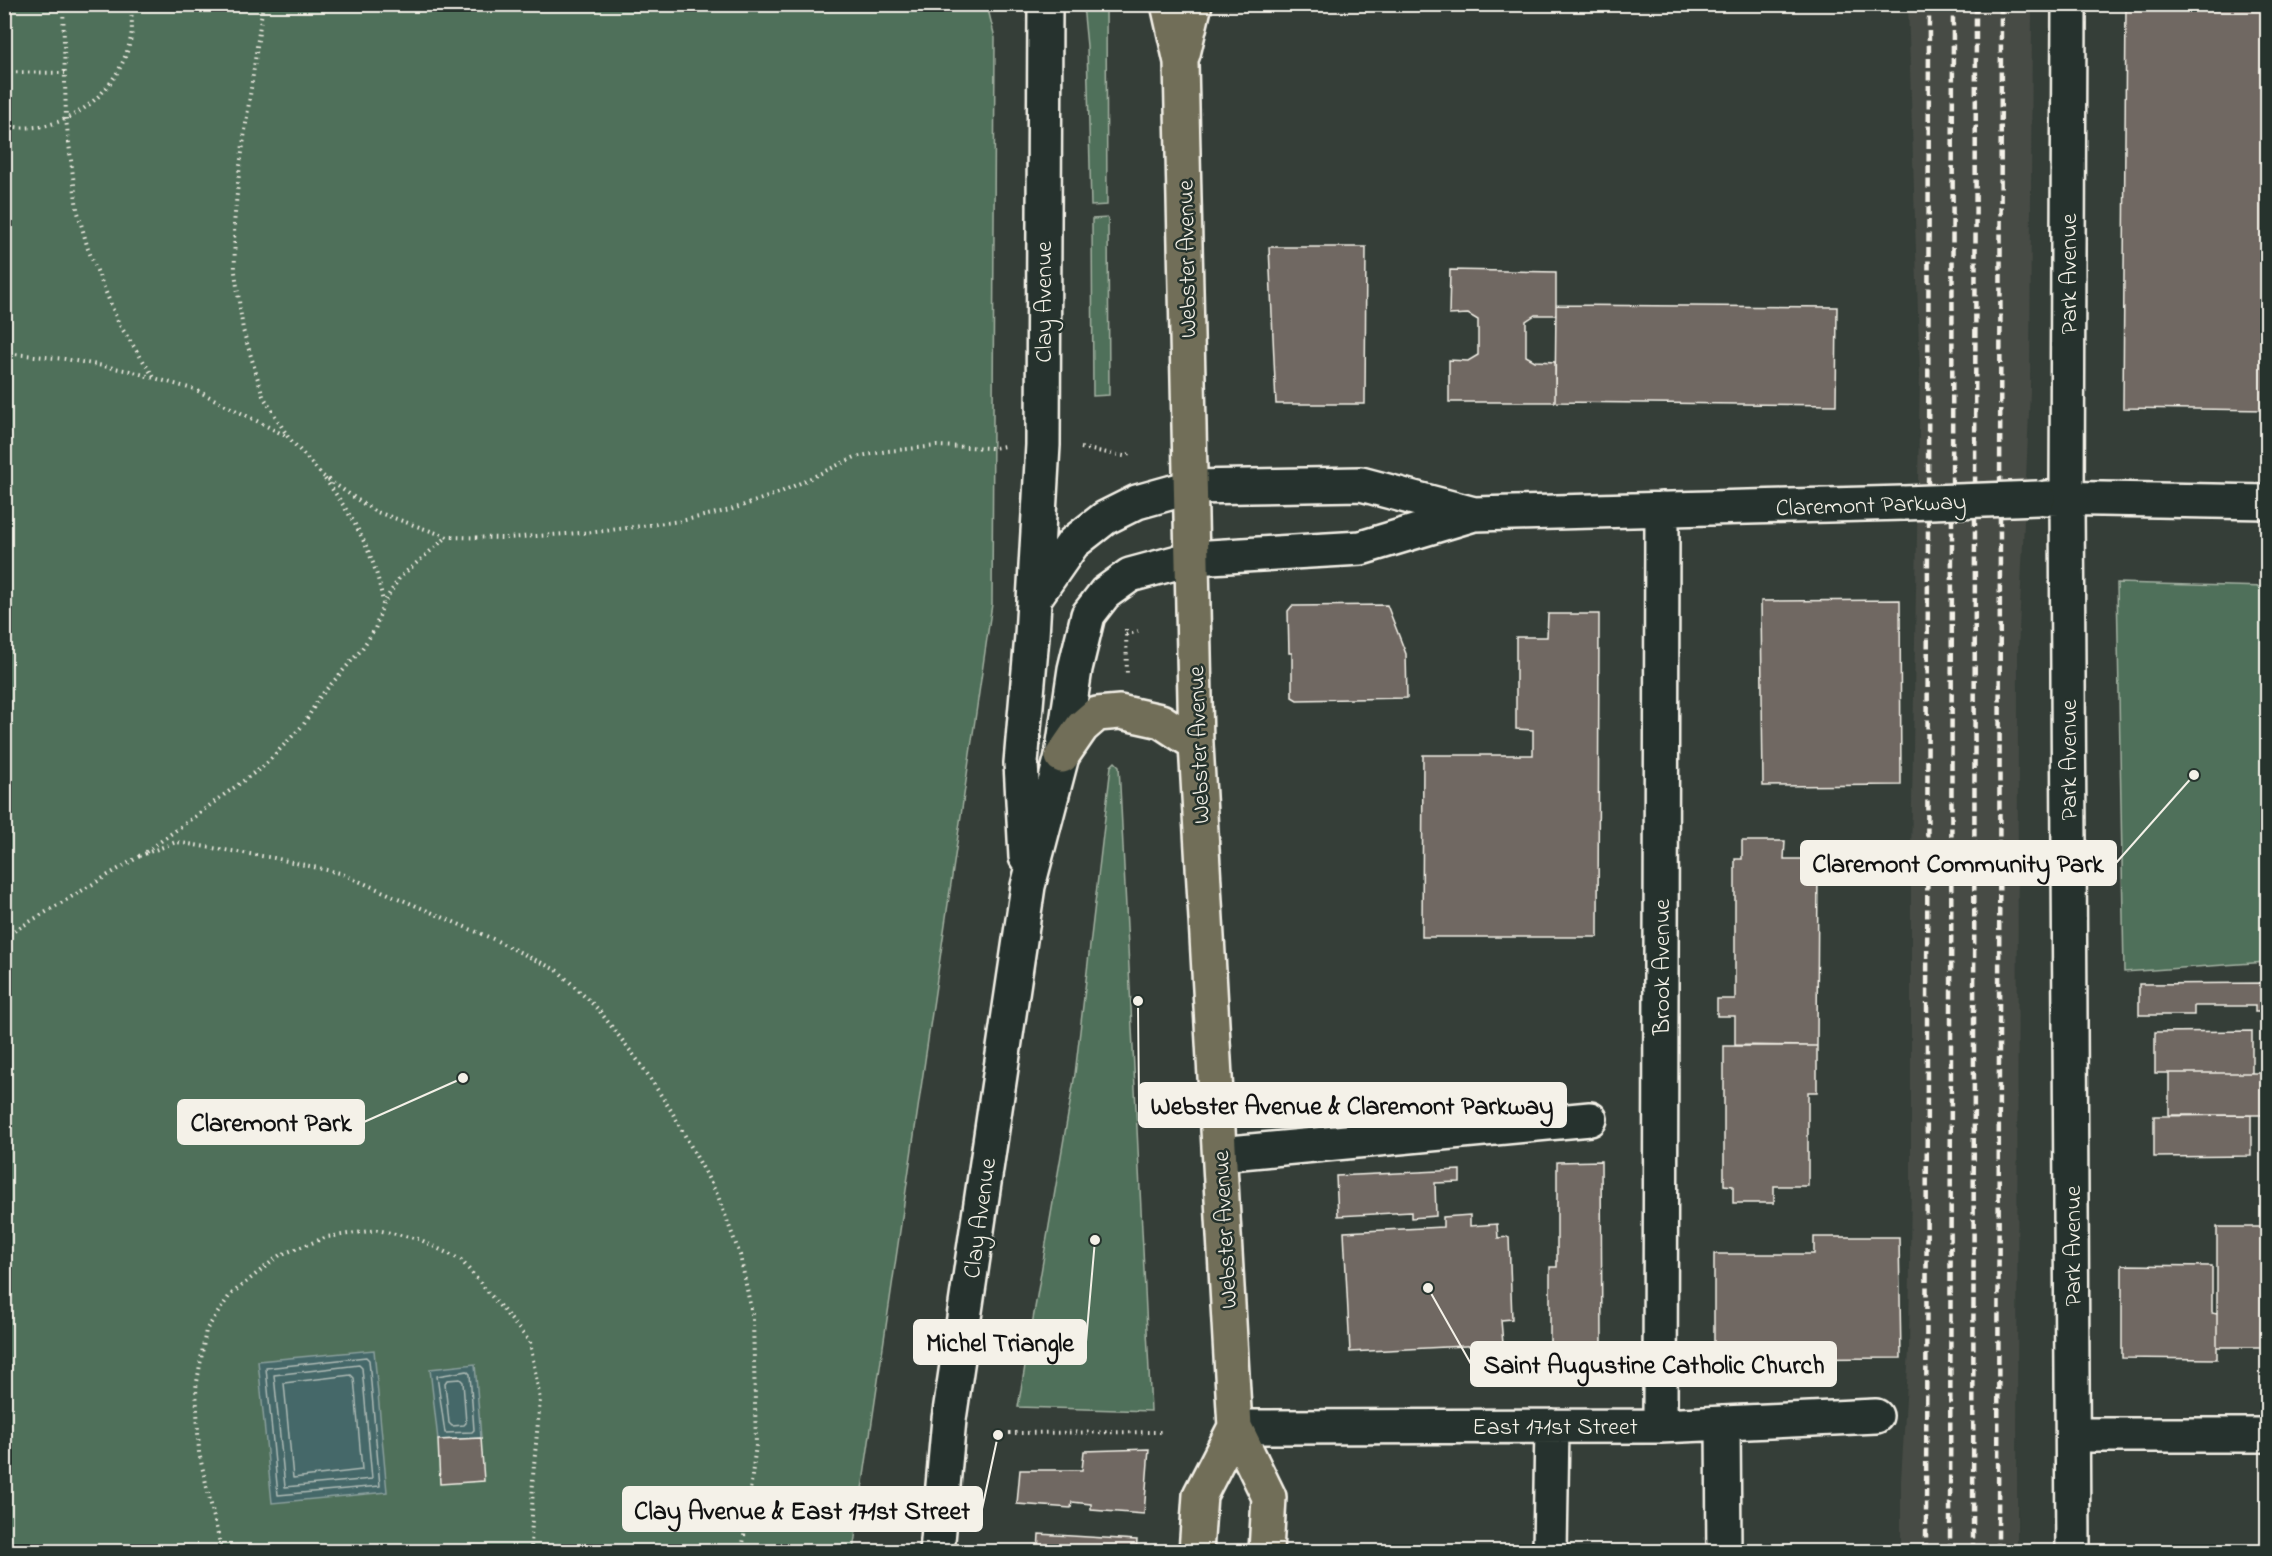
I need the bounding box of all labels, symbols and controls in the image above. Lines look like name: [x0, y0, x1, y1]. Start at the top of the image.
street label: Webster Avenue: [1170, 179, 1207, 338]
street label: Park Avenue: [2053, 213, 2088, 335]
street label: Clay Avenue: [1028, 241, 1064, 363]
street label: Claremont Parkway: [1775, 486, 1967, 528]
street label: Webster Avenue: [1180, 665, 1221, 825]
street label: Park Avenue: [2053, 699, 2088, 821]
callout: Claremont Community Park: [1801, 841, 2116, 885]
text: Claremont Community Park: [1812, 847, 2104, 885]
street label: Brook Avenue: [1646, 899, 1681, 1036]
callout: Webster Avenue & Claremont Parkway: [1139, 1083, 1566, 1127]
text: Webster Avenue & Claremont Parkway: [1150, 1089, 1554, 1127]
callout: Claremont Park: [178, 1100, 364, 1144]
text: Claremont Park: [190, 1106, 352, 1144]
street label: Webster Avenue: [1205, 1150, 1248, 1310]
street label: Clay Avenue: [956, 1156, 1008, 1281]
street label: Park Avenue: [2057, 1185, 2092, 1307]
callout: Michel Triangle: [914, 1320, 1086, 1364]
text: Michel Triangle: [926, 1326, 1075, 1365]
callout: Saint Augustine Catholic Church: [1471, 1342, 1836, 1386]
text: Saint Augustine Catholic Church: [1484, 1348, 1825, 1387]
street label: East 171st Street: [1472, 1411, 1638, 1446]
callout: Clay Avenue & East 171st Street: [623, 1487, 982, 1531]
text: Clay Avenue & East 171st Street: [634, 1494, 970, 1532]

